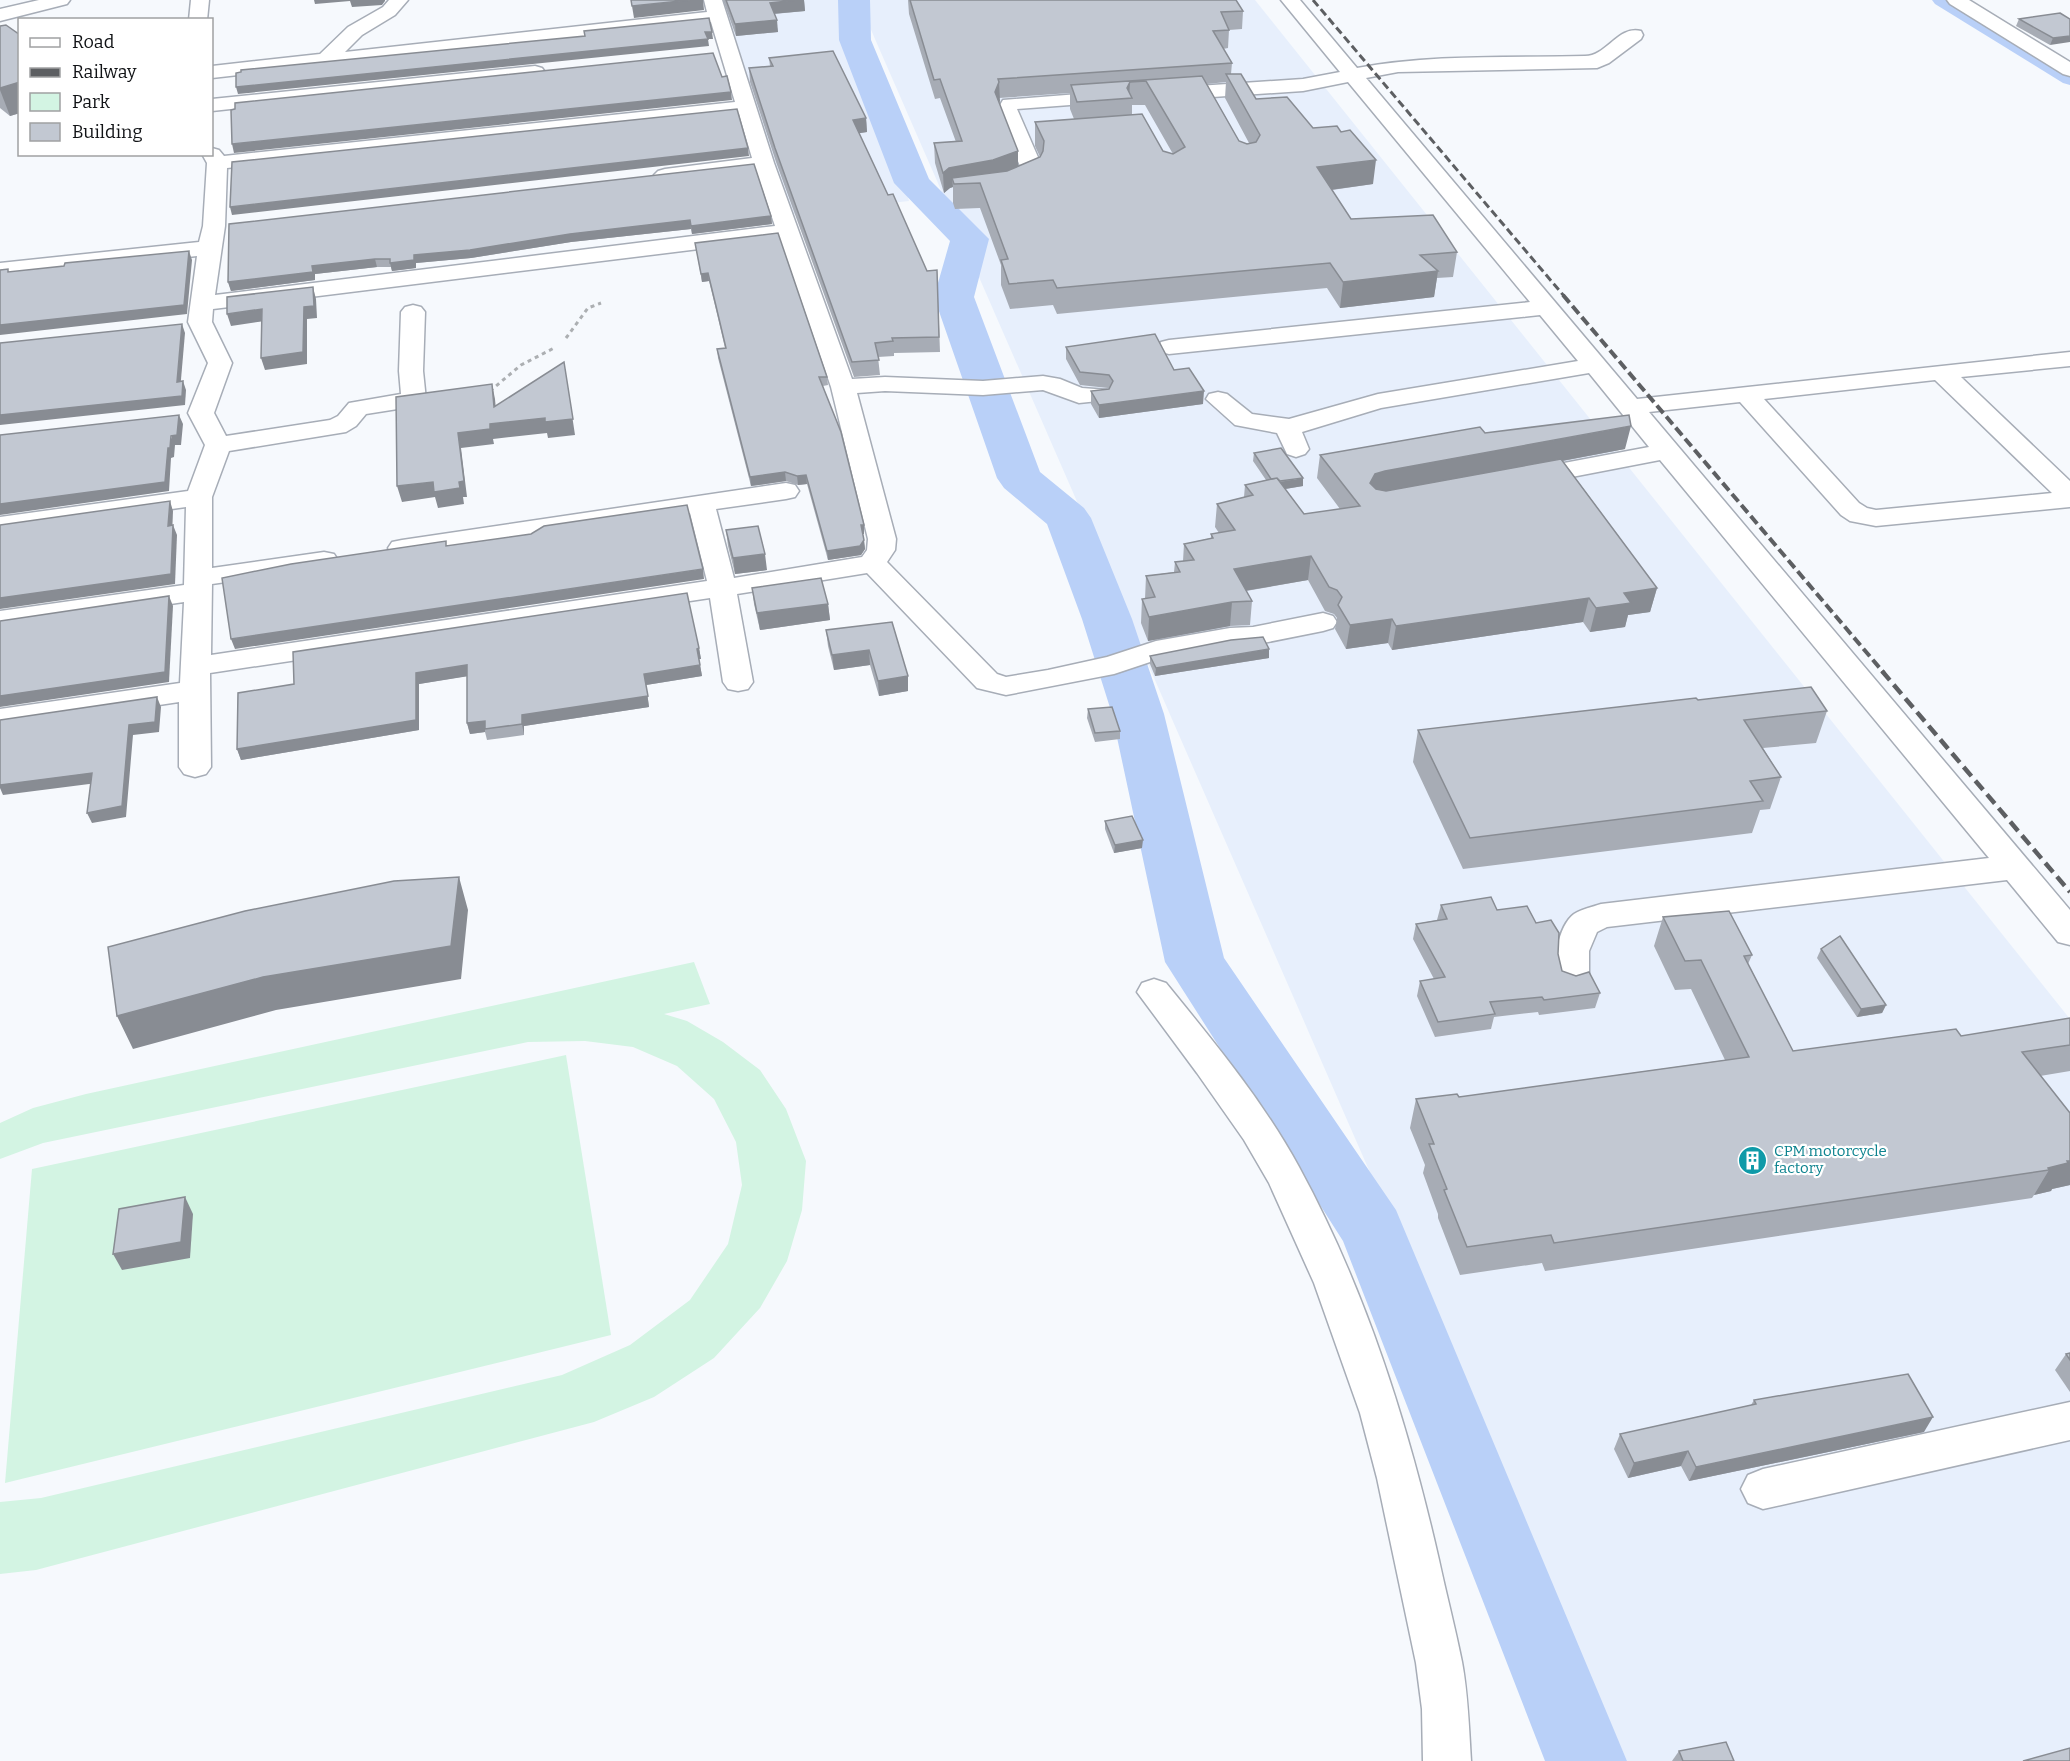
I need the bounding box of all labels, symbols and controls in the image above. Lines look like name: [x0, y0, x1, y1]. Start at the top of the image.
legend: [18, 18, 213, 156]
text: Road: [72, 31, 115, 53]
text: Railway: [72, 61, 137, 83]
text: Park: [72, 91, 111, 113]
text: Building: [72, 121, 143, 143]
place label: CPM motorcycle factory: [1774, 1142, 1887, 1177]
building icon: CPM motorcycle factory: [1737, 1144, 1769, 1176]

